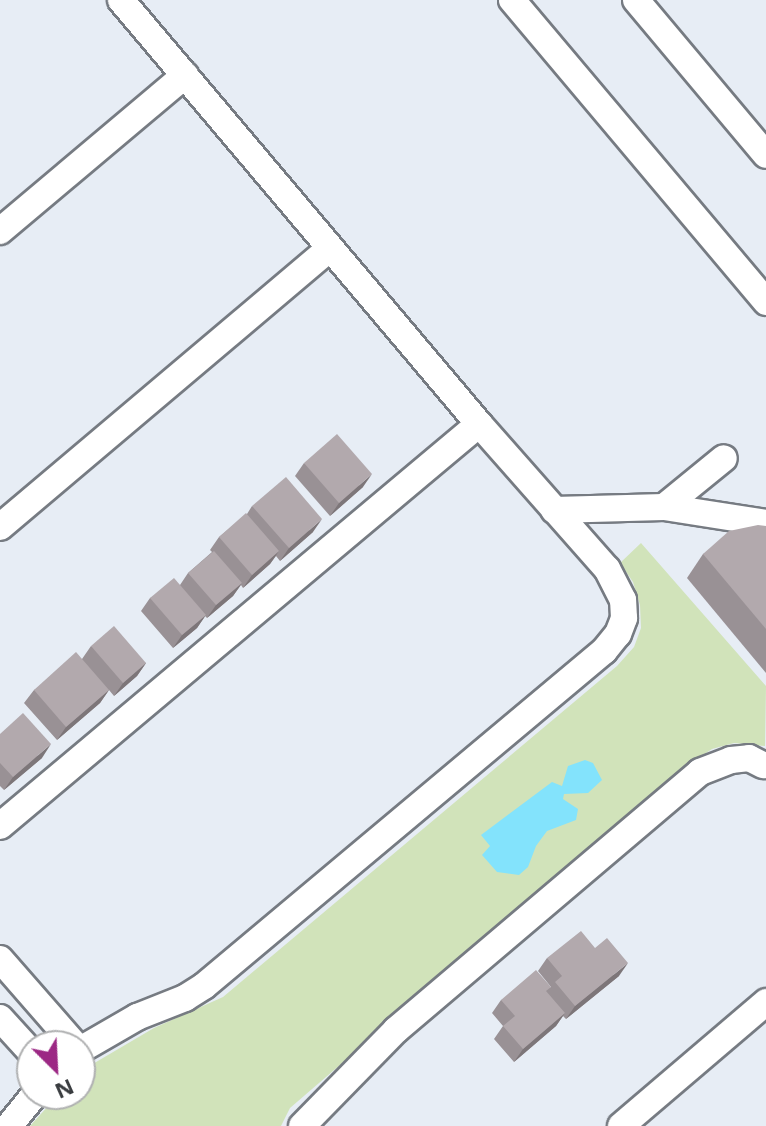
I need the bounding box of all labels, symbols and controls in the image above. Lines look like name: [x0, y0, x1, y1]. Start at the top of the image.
north arrow: [16, 1030, 96, 1110]
text: N: [51, 1073, 79, 1107]

